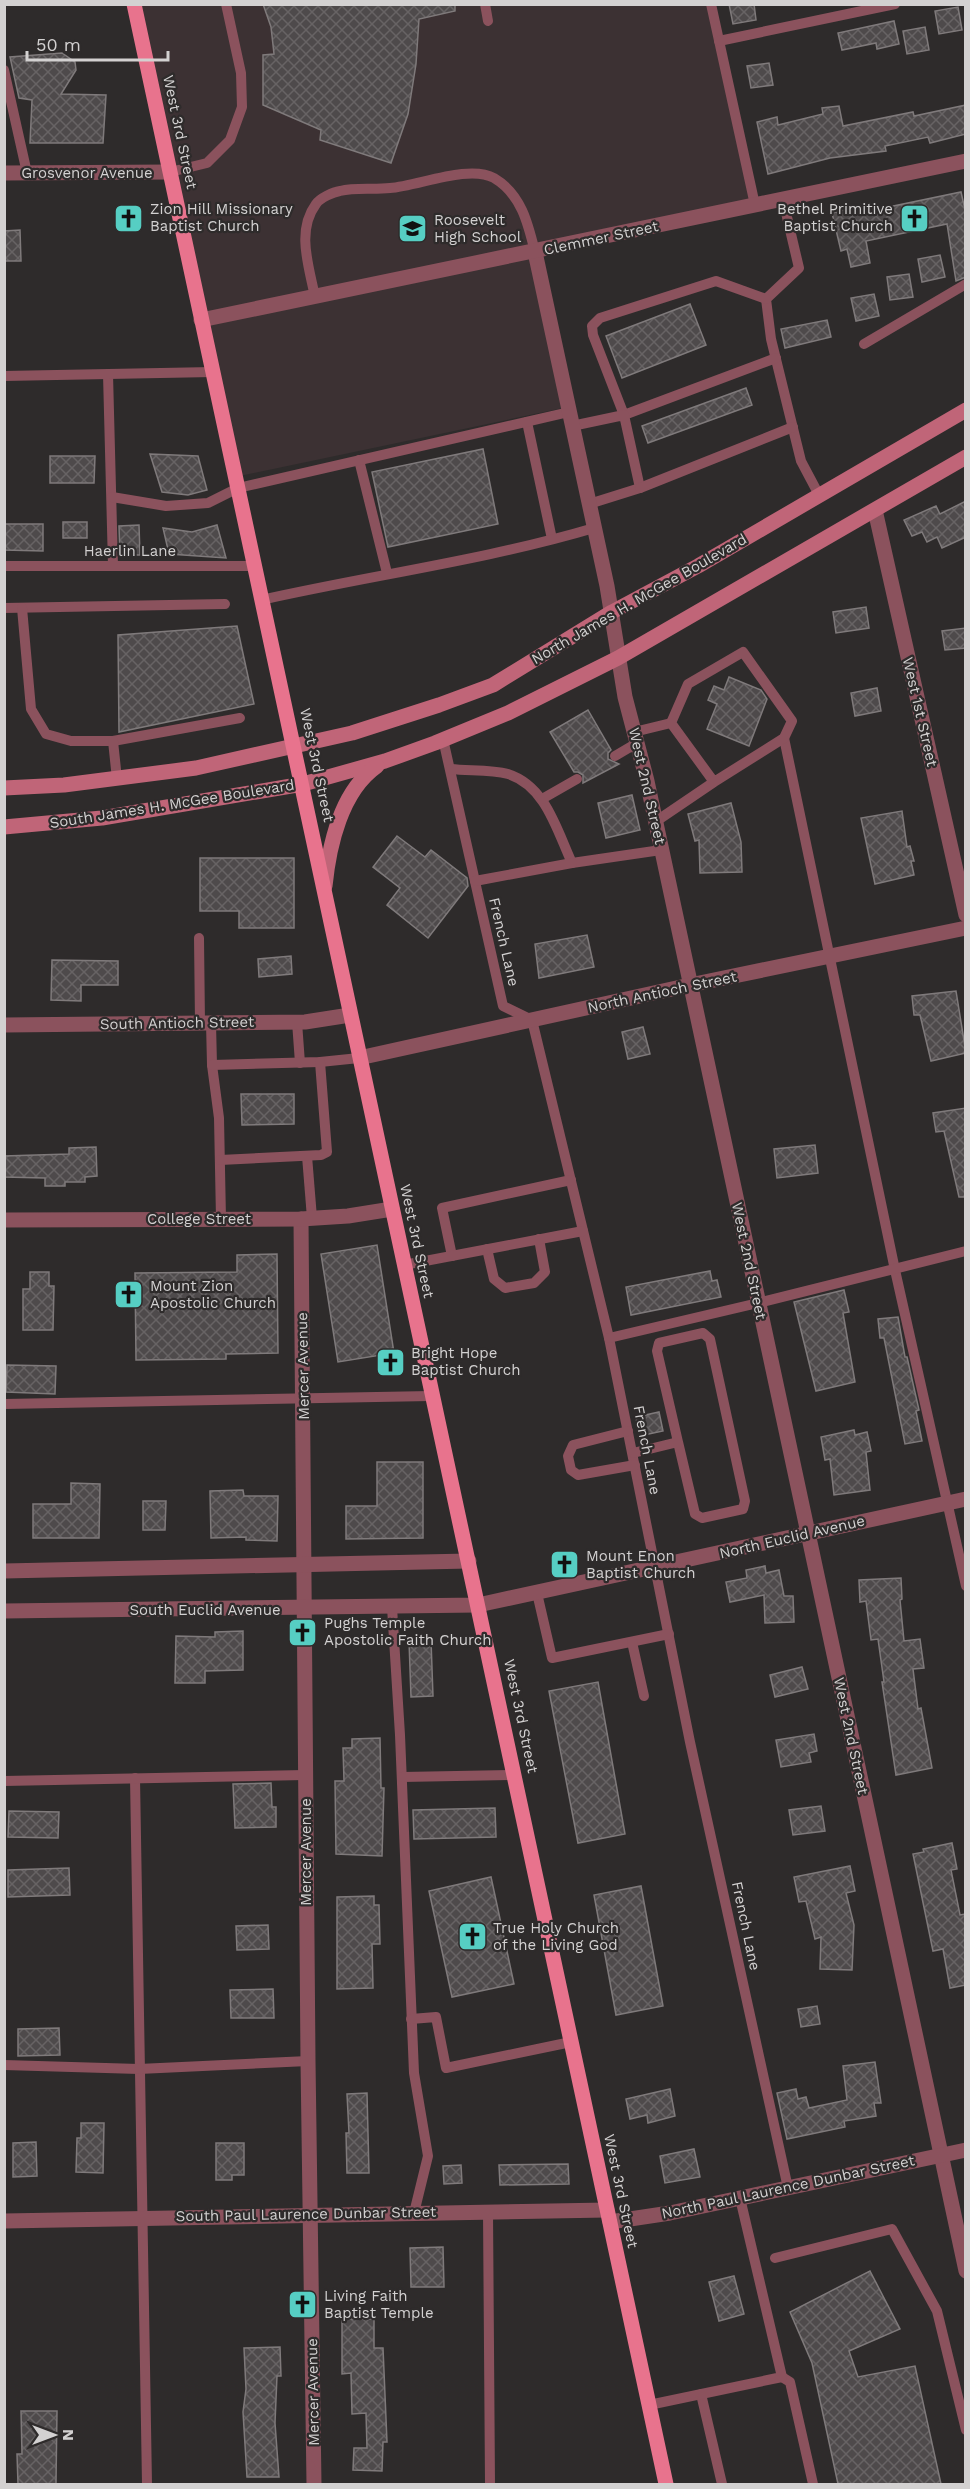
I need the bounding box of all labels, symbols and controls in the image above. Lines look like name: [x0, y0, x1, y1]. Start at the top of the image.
scale bar: [27, 24, 168, 62]
text: 50 m: [36, 34, 81, 55]
street label: West 3rd Street: [159, 73, 201, 191]
street label: Grosvenor Avenue: [21, 164, 153, 182]
place label: Zion Hill Missionary Baptist Church: [150, 200, 293, 235]
place label: Bethel Primitive Baptist Church: [777, 200, 893, 235]
church icon: Zion Hill Missionary Baptist Church: [113, 202, 145, 234]
church icon: Bethel Primitive Baptist Church: [898, 202, 930, 234]
place label: Roosevelt High School: [434, 211, 522, 246]
school or university icon: Roosevelt High School: [397, 213, 429, 245]
street label: Clemmer Street: [542, 217, 661, 259]
street label: North James H. McGee Boulevard: [528, 530, 750, 668]
street label: Haerlin Lane: [84, 542, 176, 560]
street label: West 1st Street: [899, 655, 942, 769]
street label: West 3rd Street: [296, 706, 338, 824]
street label: West 2nd Street: [625, 726, 669, 847]
street label: South James H. McGee Boulevard: [48, 776, 296, 832]
street label: French Lane: [485, 896, 523, 988]
street label: North Antioch Street: [586, 967, 739, 1017]
street label: South Antioch Street: [100, 1013, 255, 1033]
street label: West 3rd Street: [396, 1182, 438, 1300]
street label: West 2nd Street: [728, 1201, 770, 1322]
street label: College Street: [147, 1210, 252, 1228]
place label: Mount Zion Apostolic Church: [150, 1277, 276, 1312]
church icon: Mount Zion Apostolic Church: [113, 1279, 145, 1311]
street label: Mercer Avenue: [293, 1312, 313, 1420]
place label: Bright Hope Baptist Church: [411, 1344, 521, 1379]
church icon: Bright Hope Baptist Church: [374, 1346, 406, 1378]
street label: French Lane: [630, 1404, 664, 1496]
street label: North Euclid Avenue: [717, 1511, 867, 1563]
place label: Mount Enon Baptist Church: [586, 1547, 696, 1582]
church icon: Mount Enon Baptist Church: [549, 1549, 581, 1581]
street label: South Euclid Avenue: [129, 1601, 281, 1619]
place label: Pughs Temple Apostolic Faith Church: [324, 1614, 492, 1649]
church icon: Pughs Temple Apostolic Faith Church: [287, 1616, 319, 1648]
street label: West 3rd Street: [500, 1657, 542, 1775]
street label: West 2nd Street: [830, 1676, 872, 1797]
street label: Mercer Avenue: [297, 1798, 315, 1906]
street label: French Lane: [728, 1880, 764, 1972]
place label: True Holy Church of the Living God: [493, 1919, 619, 1954]
church icon: True Holy Church of the Living God: [456, 1921, 488, 1953]
street label: West 3rd Street: [600, 2132, 642, 2250]
street label: North Paul Laurence Dunbar Street: [660, 2151, 917, 2223]
street label: South Paul Laurence Dunbar Street: [176, 2203, 437, 2225]
place label: Living Faith Baptist Temple: [324, 2287, 434, 2322]
church icon: Living Faith Baptist Temple: [287, 2289, 319, 2321]
street label: Mercer Avenue: [303, 2338, 323, 2446]
north arrow: [24, 2405, 84, 2465]
text: N: [59, 2429, 78, 2441]

